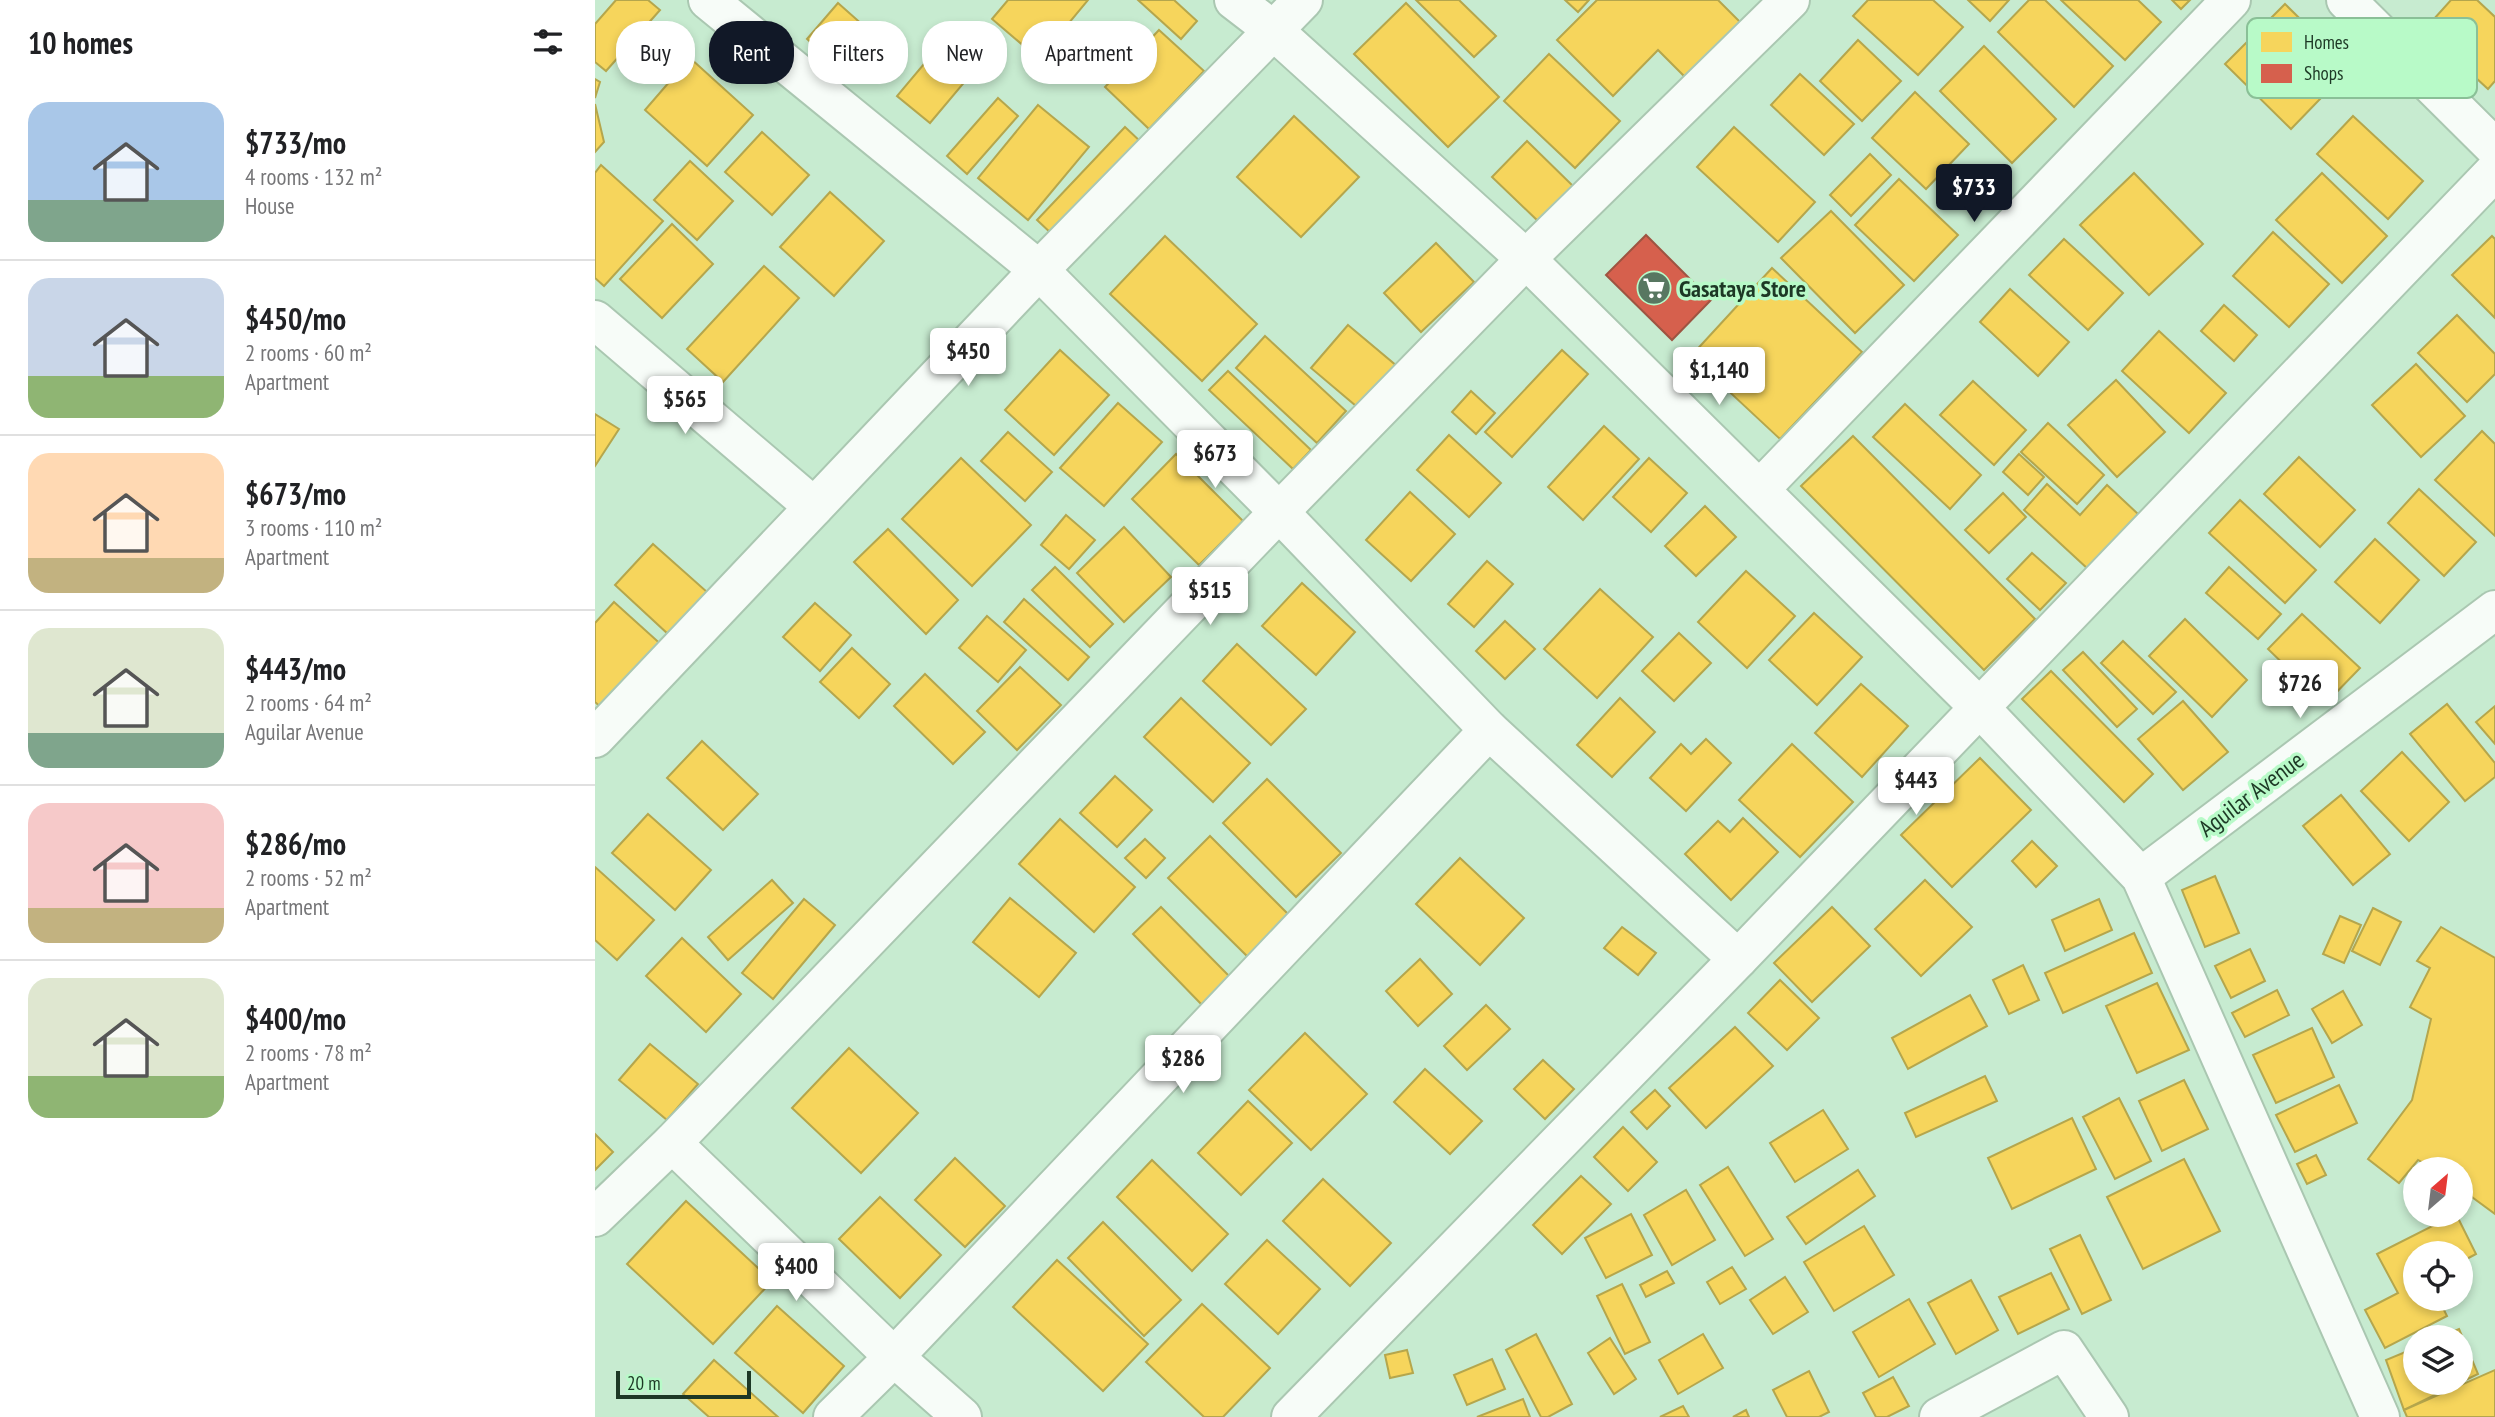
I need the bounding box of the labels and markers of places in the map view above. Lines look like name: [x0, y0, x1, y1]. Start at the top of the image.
pin: $733: [1933, 164, 2015, 224]
supermarket icon: Gasataya Store: [1635, 269, 1673, 307]
place label: Gasataya Store: [1679, 273, 1806, 304]
pin: $450: [927, 328, 1009, 388]
pin: $1,140: [1662, 348, 1776, 407]
pin: $565: [644, 376, 726, 436]
pin: $673: [1174, 430, 1256, 490]
pin: $515: [1169, 568, 1251, 627]
pin: $726: [2259, 660, 2341, 720]
pin: $443: [1875, 758, 1957, 817]
pin: $286: [1142, 1036, 1224, 1095]
pin: $400: [755, 1244, 837, 1303]

